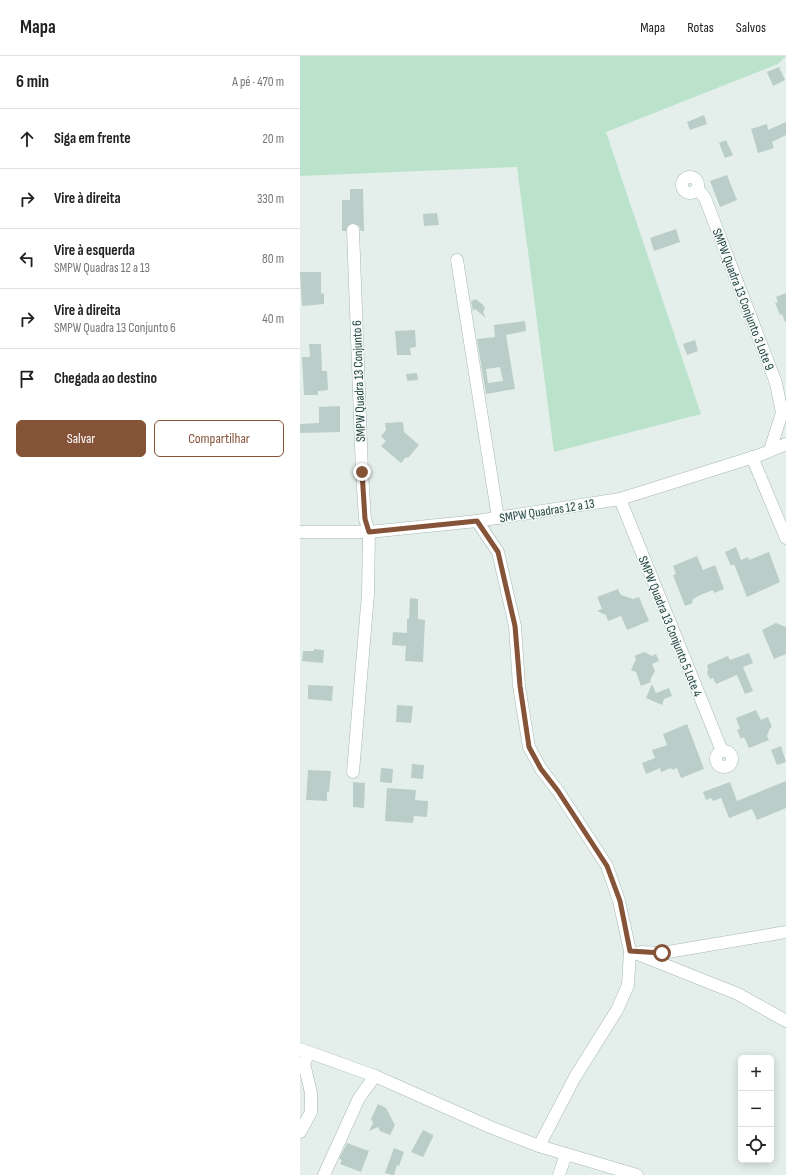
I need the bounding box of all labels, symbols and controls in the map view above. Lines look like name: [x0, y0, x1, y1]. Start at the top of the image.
text: Mapa: [20, 16, 56, 39]
text: Mapa: [640, 19, 665, 36]
text: Rotas: [687, 19, 714, 36]
text: Salvos: [736, 19, 766, 36]
text: 6 min: [16, 72, 49, 92]
text: A pé · 470 m: [232, 74, 284, 90]
icon: ahead: [16, 128, 38, 150]
text: Siga em frente: [54, 129, 131, 148]
text: 20 m: [262, 131, 284, 147]
icon: right: [16, 188, 38, 210]
text: Vire à direita: [54, 189, 121, 208]
text: 330 m: [257, 191, 284, 207]
street label: SMPW Quadra 13 Conjunto 3 Lote 9: [709, 226, 778, 373]
text: Vire à esquerda: [54, 241, 135, 260]
icon: left: [16, 248, 38, 270]
text: 80 m: [262, 251, 284, 267]
text: SMPW Quadras 12 a 13: [54, 260, 150, 276]
text: Vire à direita: [54, 301, 121, 320]
icon: right: [16, 308, 38, 330]
text: 40 m: [262, 311, 284, 327]
text: SMPW Quadra 13 Conjunto 6: [54, 320, 176, 336]
street label: SMPW Quadra 13 Conjunto 6: [349, 320, 369, 442]
icon: arrive: [16, 368, 38, 390]
text: Chegada ao destino: [54, 369, 157, 388]
button: Salvar: [16, 420, 146, 457]
button: Compartilhar: [154, 420, 284, 457]
route end: [353, 463, 371, 481]
street label: SMPW Quadras 12 a 13: [498, 496, 596, 526]
street label: SMPW Quadra 13 Conjunto 5 Lote 4: [635, 554, 706, 699]
route start: [653, 944, 671, 962]
map controls: [738, 1055, 774, 1163]
button: +: [738, 1055, 774, 1091]
button: −: [738, 1091, 774, 1127]
button: locate: [738, 1127, 774, 1163]

